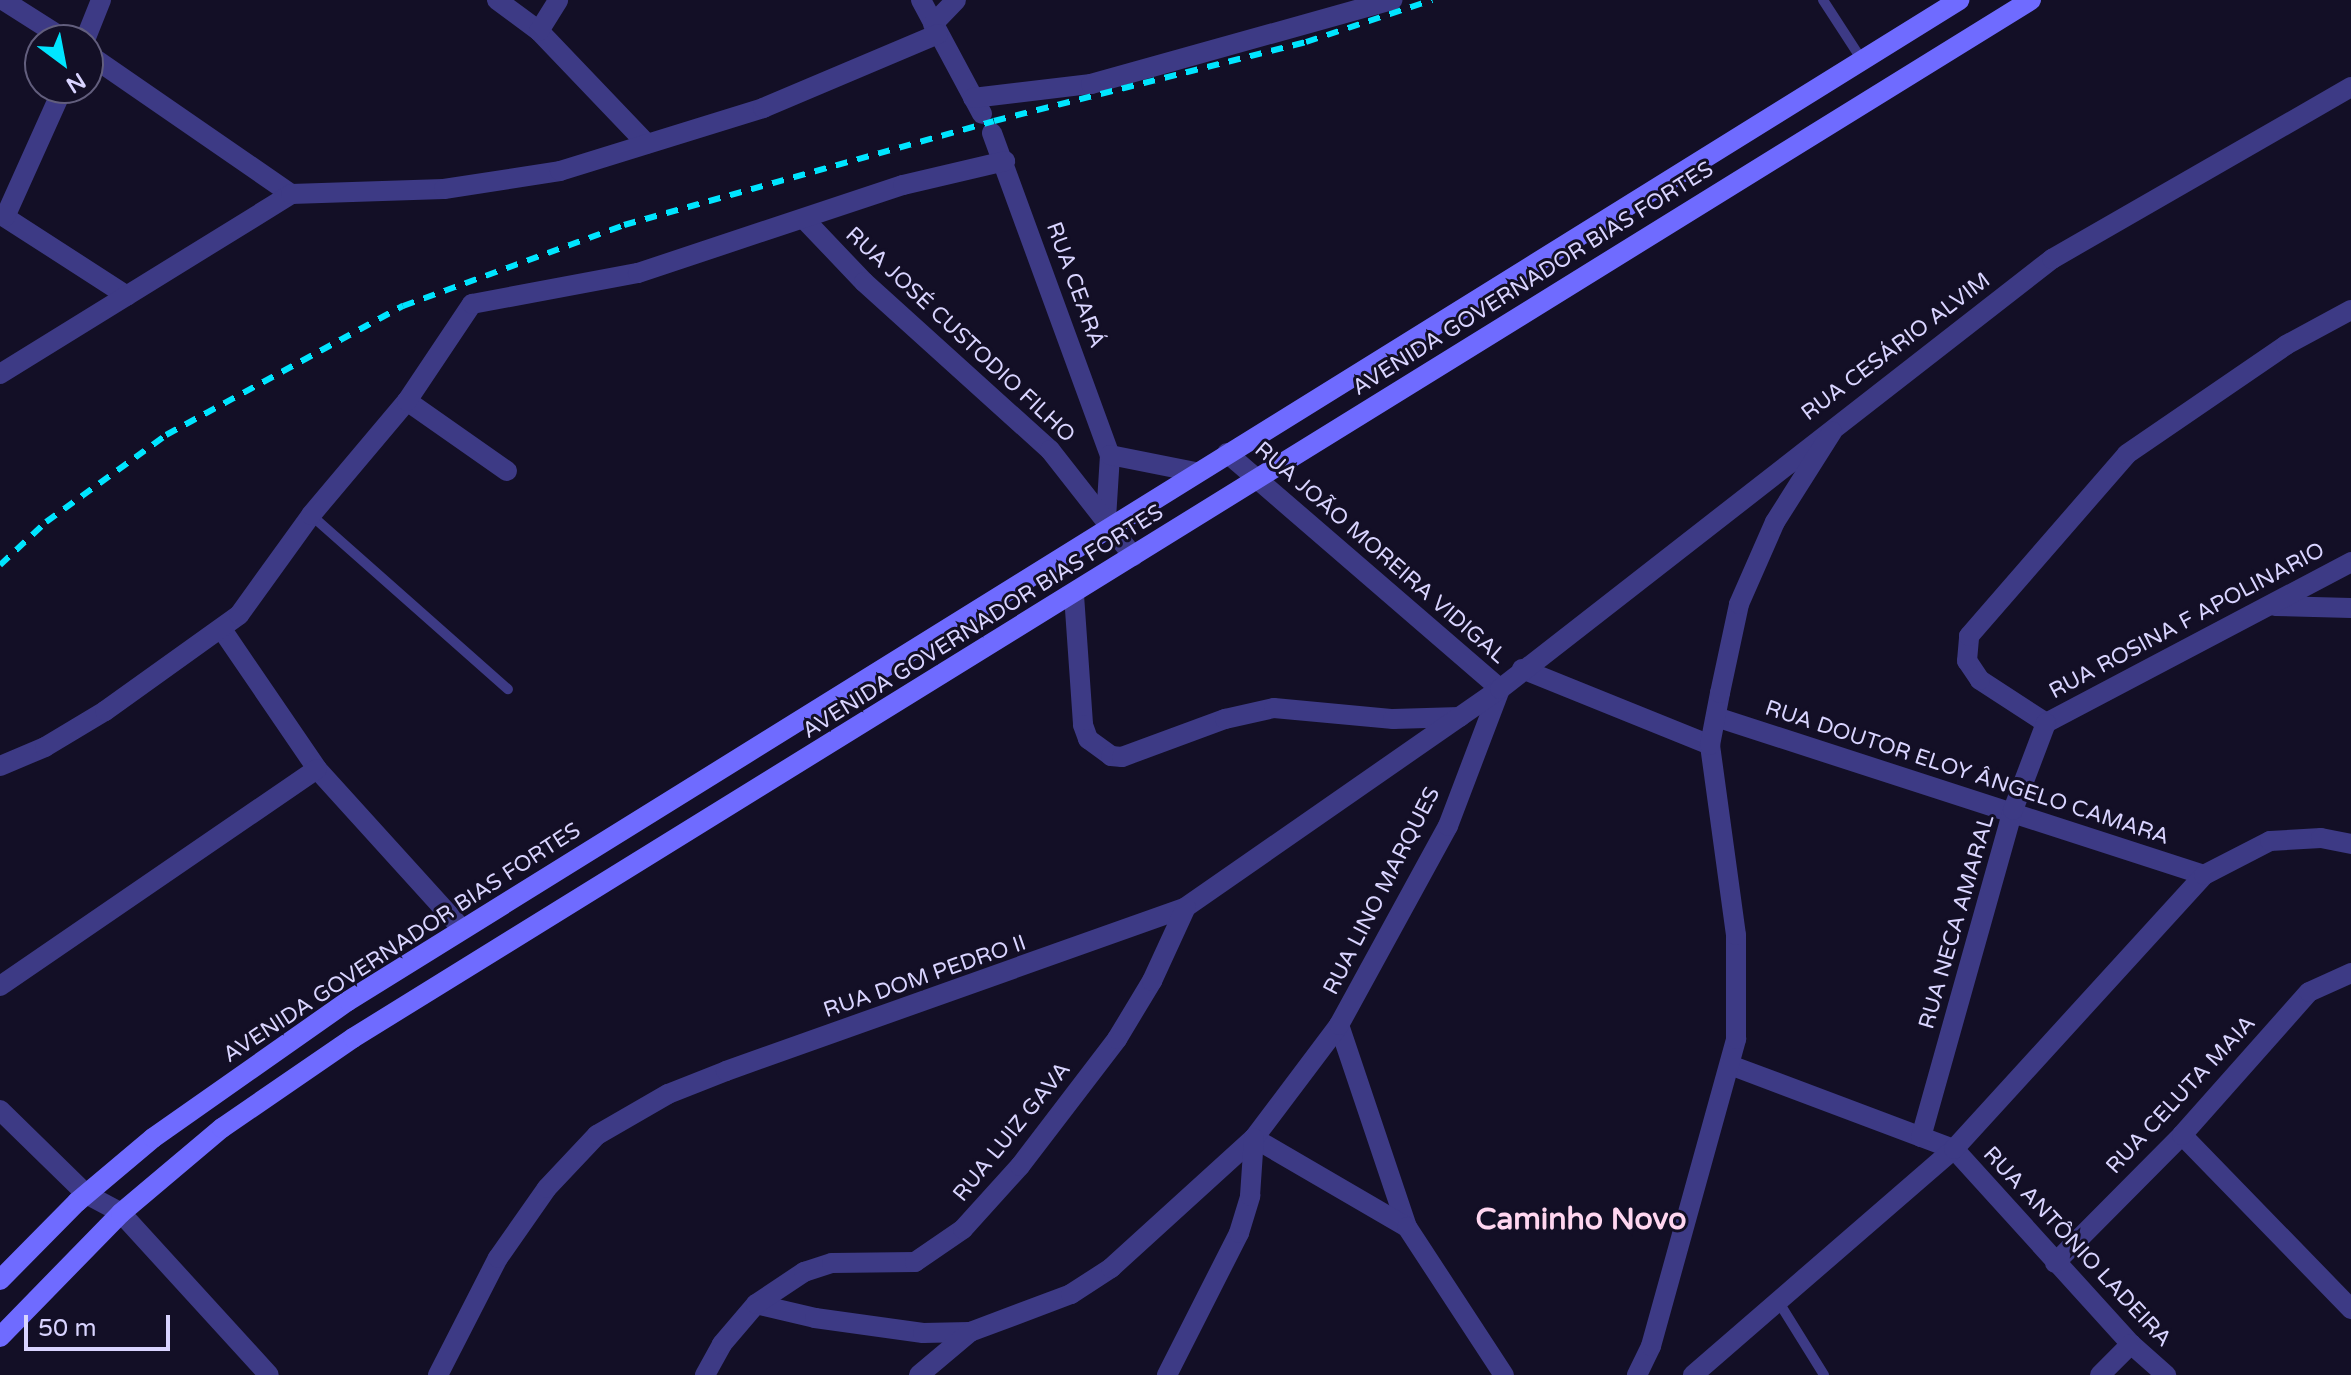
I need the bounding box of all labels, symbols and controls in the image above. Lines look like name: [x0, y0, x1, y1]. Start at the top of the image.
north arrow: [24, 24, 104, 104]
text: N: [61, 67, 90, 98]
street label: AVENIDA GOVERNADOR BIAS FORTES: [1348, 156, 1718, 402]
street label: RUA CEARÁ: [1040, 219, 1110, 351]
street label: RUA JOSÉ CUSTODIO FILHO: [840, 222, 1080, 448]
street label: RUA CESÁRIO ALVIM: [1796, 267, 1996, 427]
street label: RUA JOÃO MOREIRA VIDIGAL: [1249, 437, 1511, 669]
street label: AVENIDA GOVERNADOR BIAS FORTES: [798, 499, 1168, 745]
street label: RUA ROSINA F APOLINARIO: [2045, 537, 2329, 705]
street label: RUA DOUTOR ELOY ÂNGELO CAMARA: [1762, 695, 2172, 851]
street label: RUA LINO MARQUES: [1318, 783, 1446, 999]
street label: RUA NECA AMARAL: [1914, 812, 2000, 1032]
street label: AVENIDA GOVERNADOR BIAS FORTES: [218, 817, 586, 1069]
street label: RUA DOM PEDRO II: [820, 930, 1030, 1024]
street label: RUA CELUTA MAIA: [2101, 1010, 2261, 1180]
street label: RUA LUIZ GAVA: [948, 1057, 1076, 1207]
street label: RUA ANTÔNIO LADEIRA: [1977, 1141, 2177, 1353]
district label: Caminho Novo: [1476, 1202, 1686, 1238]
scale bar: [28, 1299, 174, 1349]
text: 50 m: [38, 1314, 96, 1343]

